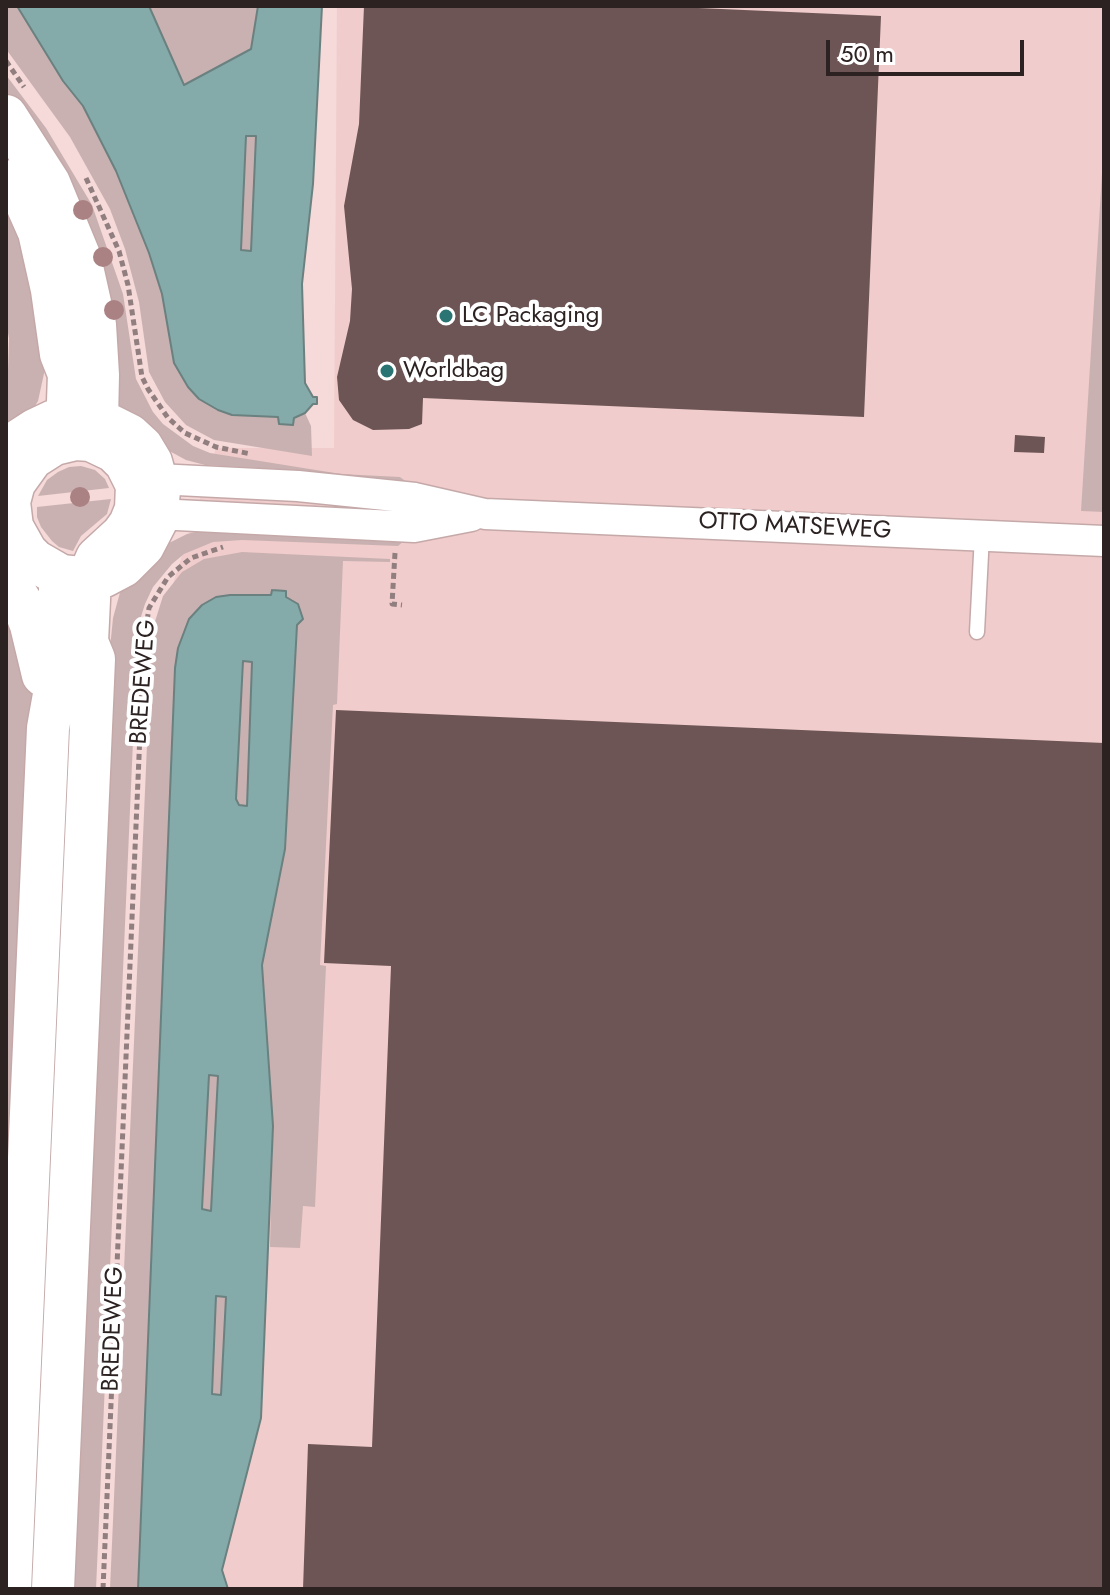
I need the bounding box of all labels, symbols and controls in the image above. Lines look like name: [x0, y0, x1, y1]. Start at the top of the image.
scale bar: [830, 24, 1028, 74]
text: 50 m: [840, 36, 894, 71]
place label: LC Packaging: [462, 302, 599, 330]
marker: LC Packaging: [437, 307, 455, 325]
place label: Worldbag: [403, 357, 504, 385]
marker: Worldbag: [378, 362, 396, 380]
street label: OTTO MATSEWEG: [698, 508, 892, 546]
street label: BREDEWEG: [125, 619, 163, 745]
street label: BREDEWEG: [97, 1266, 131, 1392]

